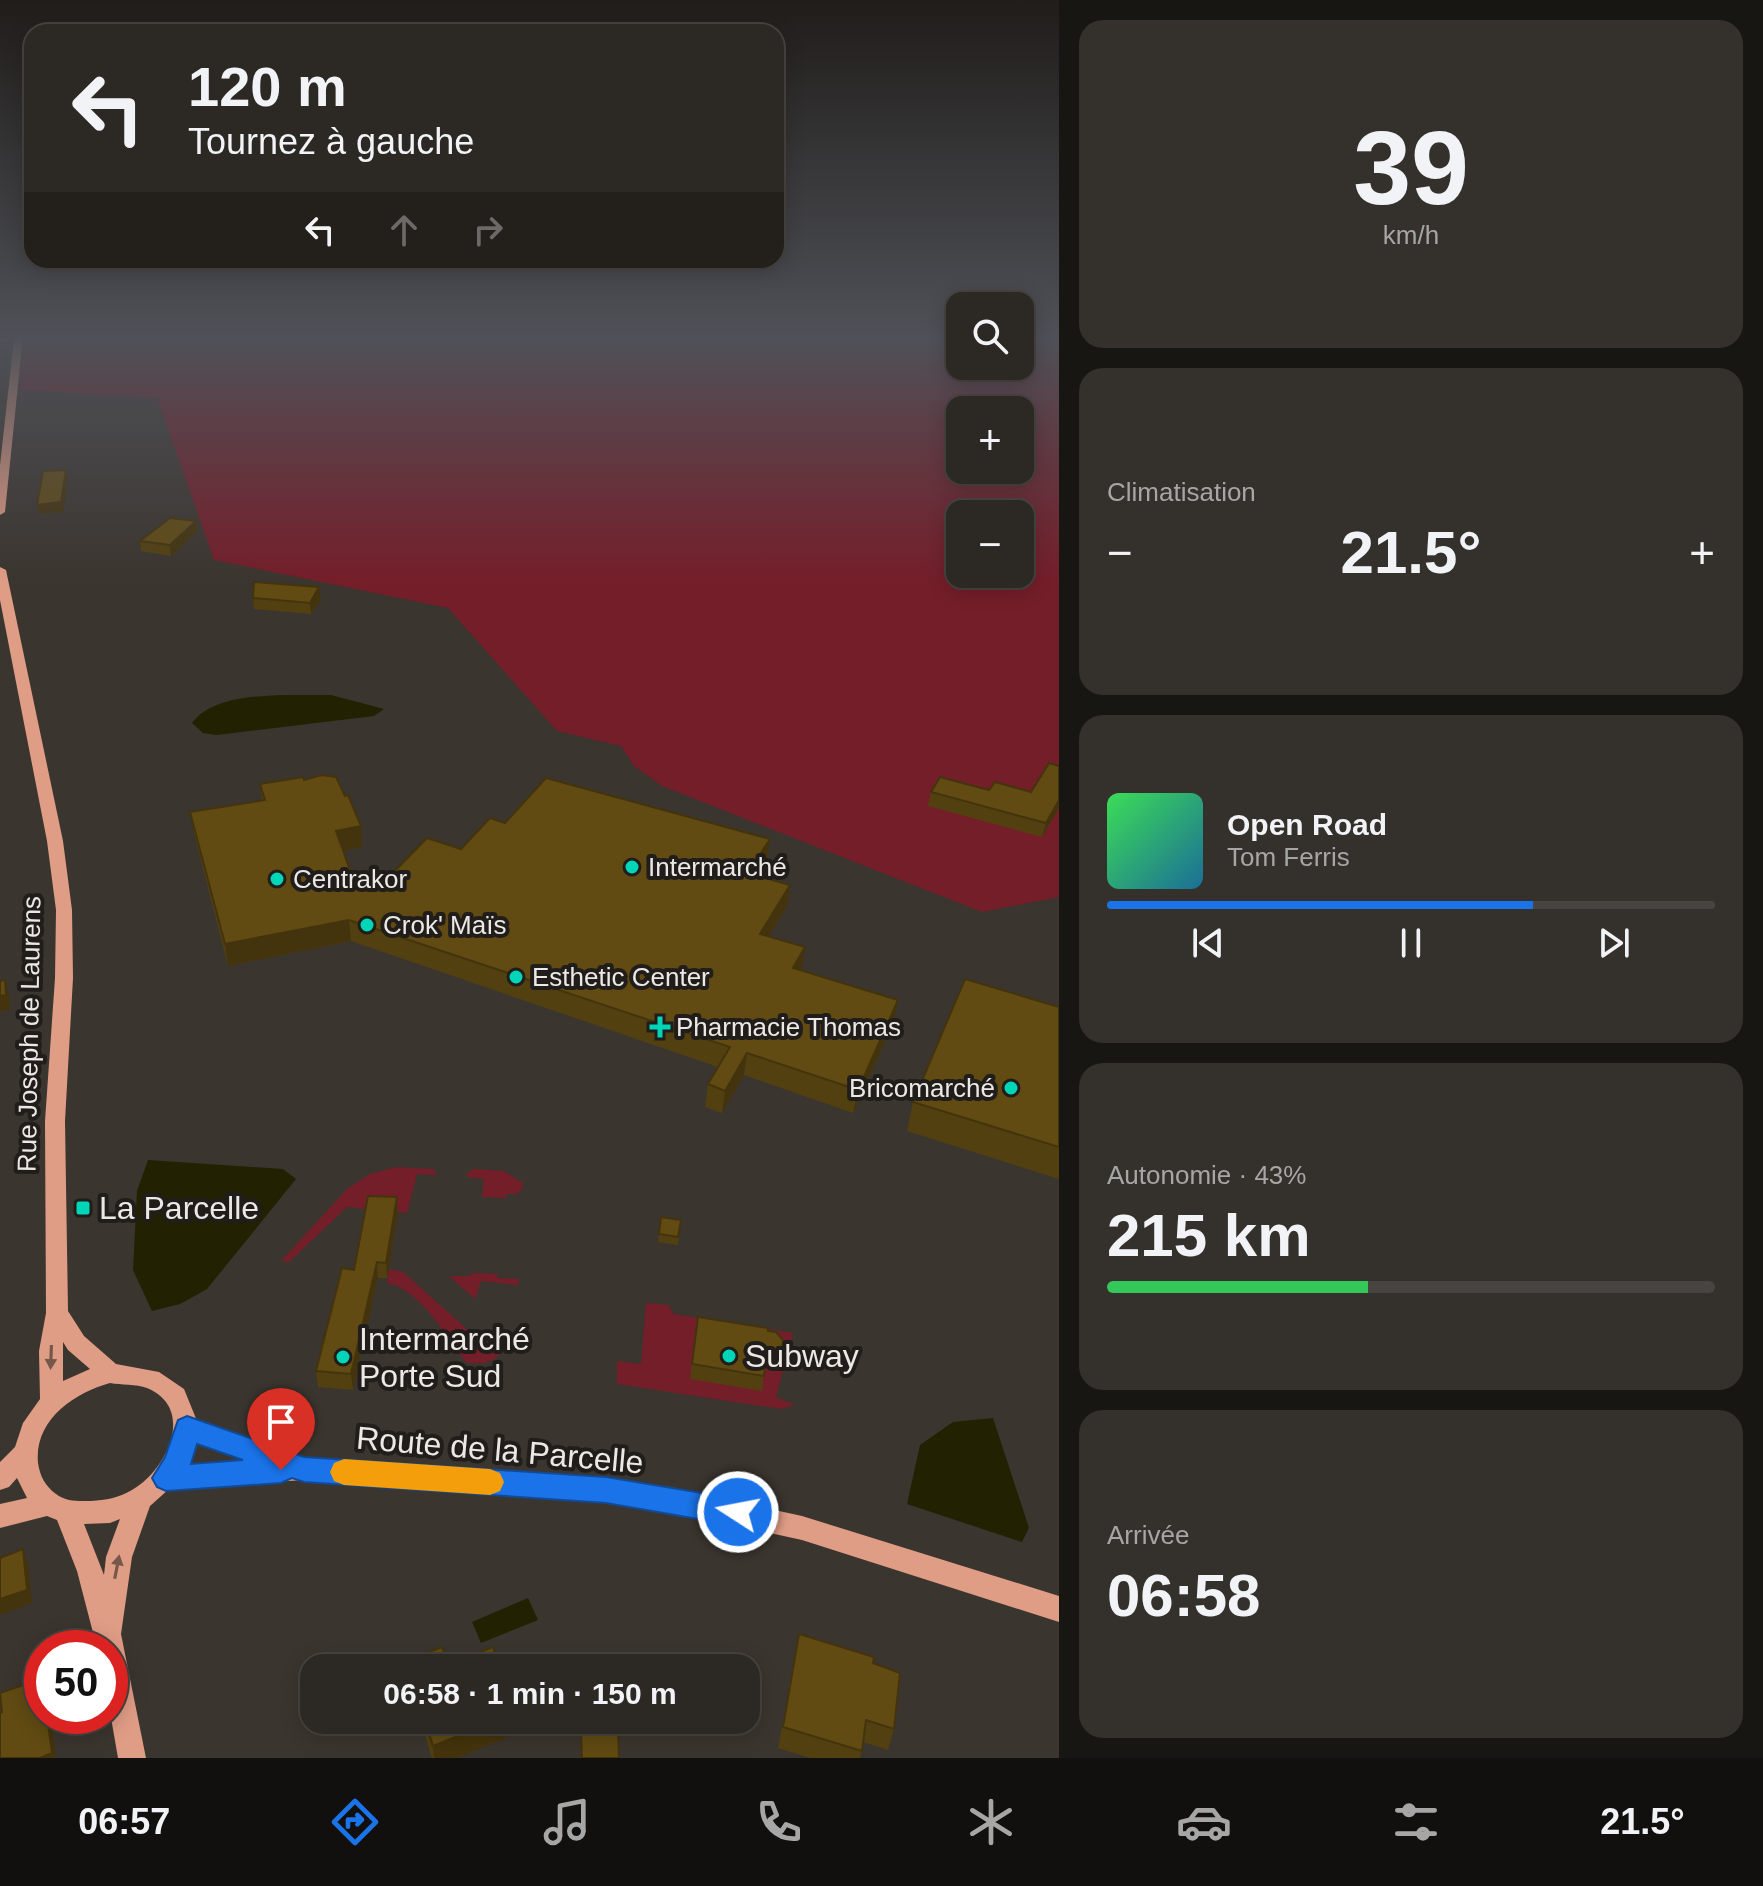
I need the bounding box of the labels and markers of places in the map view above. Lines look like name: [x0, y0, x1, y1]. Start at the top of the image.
place label: Intermarché: [648, 852, 787, 882]
marker: Intermarché: [623, 858, 641, 876]
place label: Centrakor: [293, 864, 407, 894]
marker: Centrakor: [268, 870, 286, 888]
place label: Crok' Maïs: [383, 910, 506, 940]
marker: Crok' Maïs: [358, 916, 376, 934]
place label: Esthetic Center: [532, 962, 710, 992]
marker: Esthetic Center: [507, 968, 525, 986]
place label: Pharmacie Thomas: [676, 1012, 901, 1042]
marker: Pharmacie Thomas: [651, 1018, 669, 1036]
place label: Bricomarché: [849, 1073, 995, 1103]
marker: Bricomarché: [1002, 1079, 1020, 1097]
place label: La Parcelle: [99, 1190, 259, 1226]
marker: La Parcelle: [74, 1199, 92, 1217]
place label: Intermarché Porte Sud: [359, 1321, 530, 1394]
place label: Subway: [745, 1338, 859, 1374]
marker: Subway: [720, 1347, 738, 1365]
marker: Intermarché Porte Sud: [334, 1348, 352, 1366]
pin: [247, 1388, 315, 1470]

